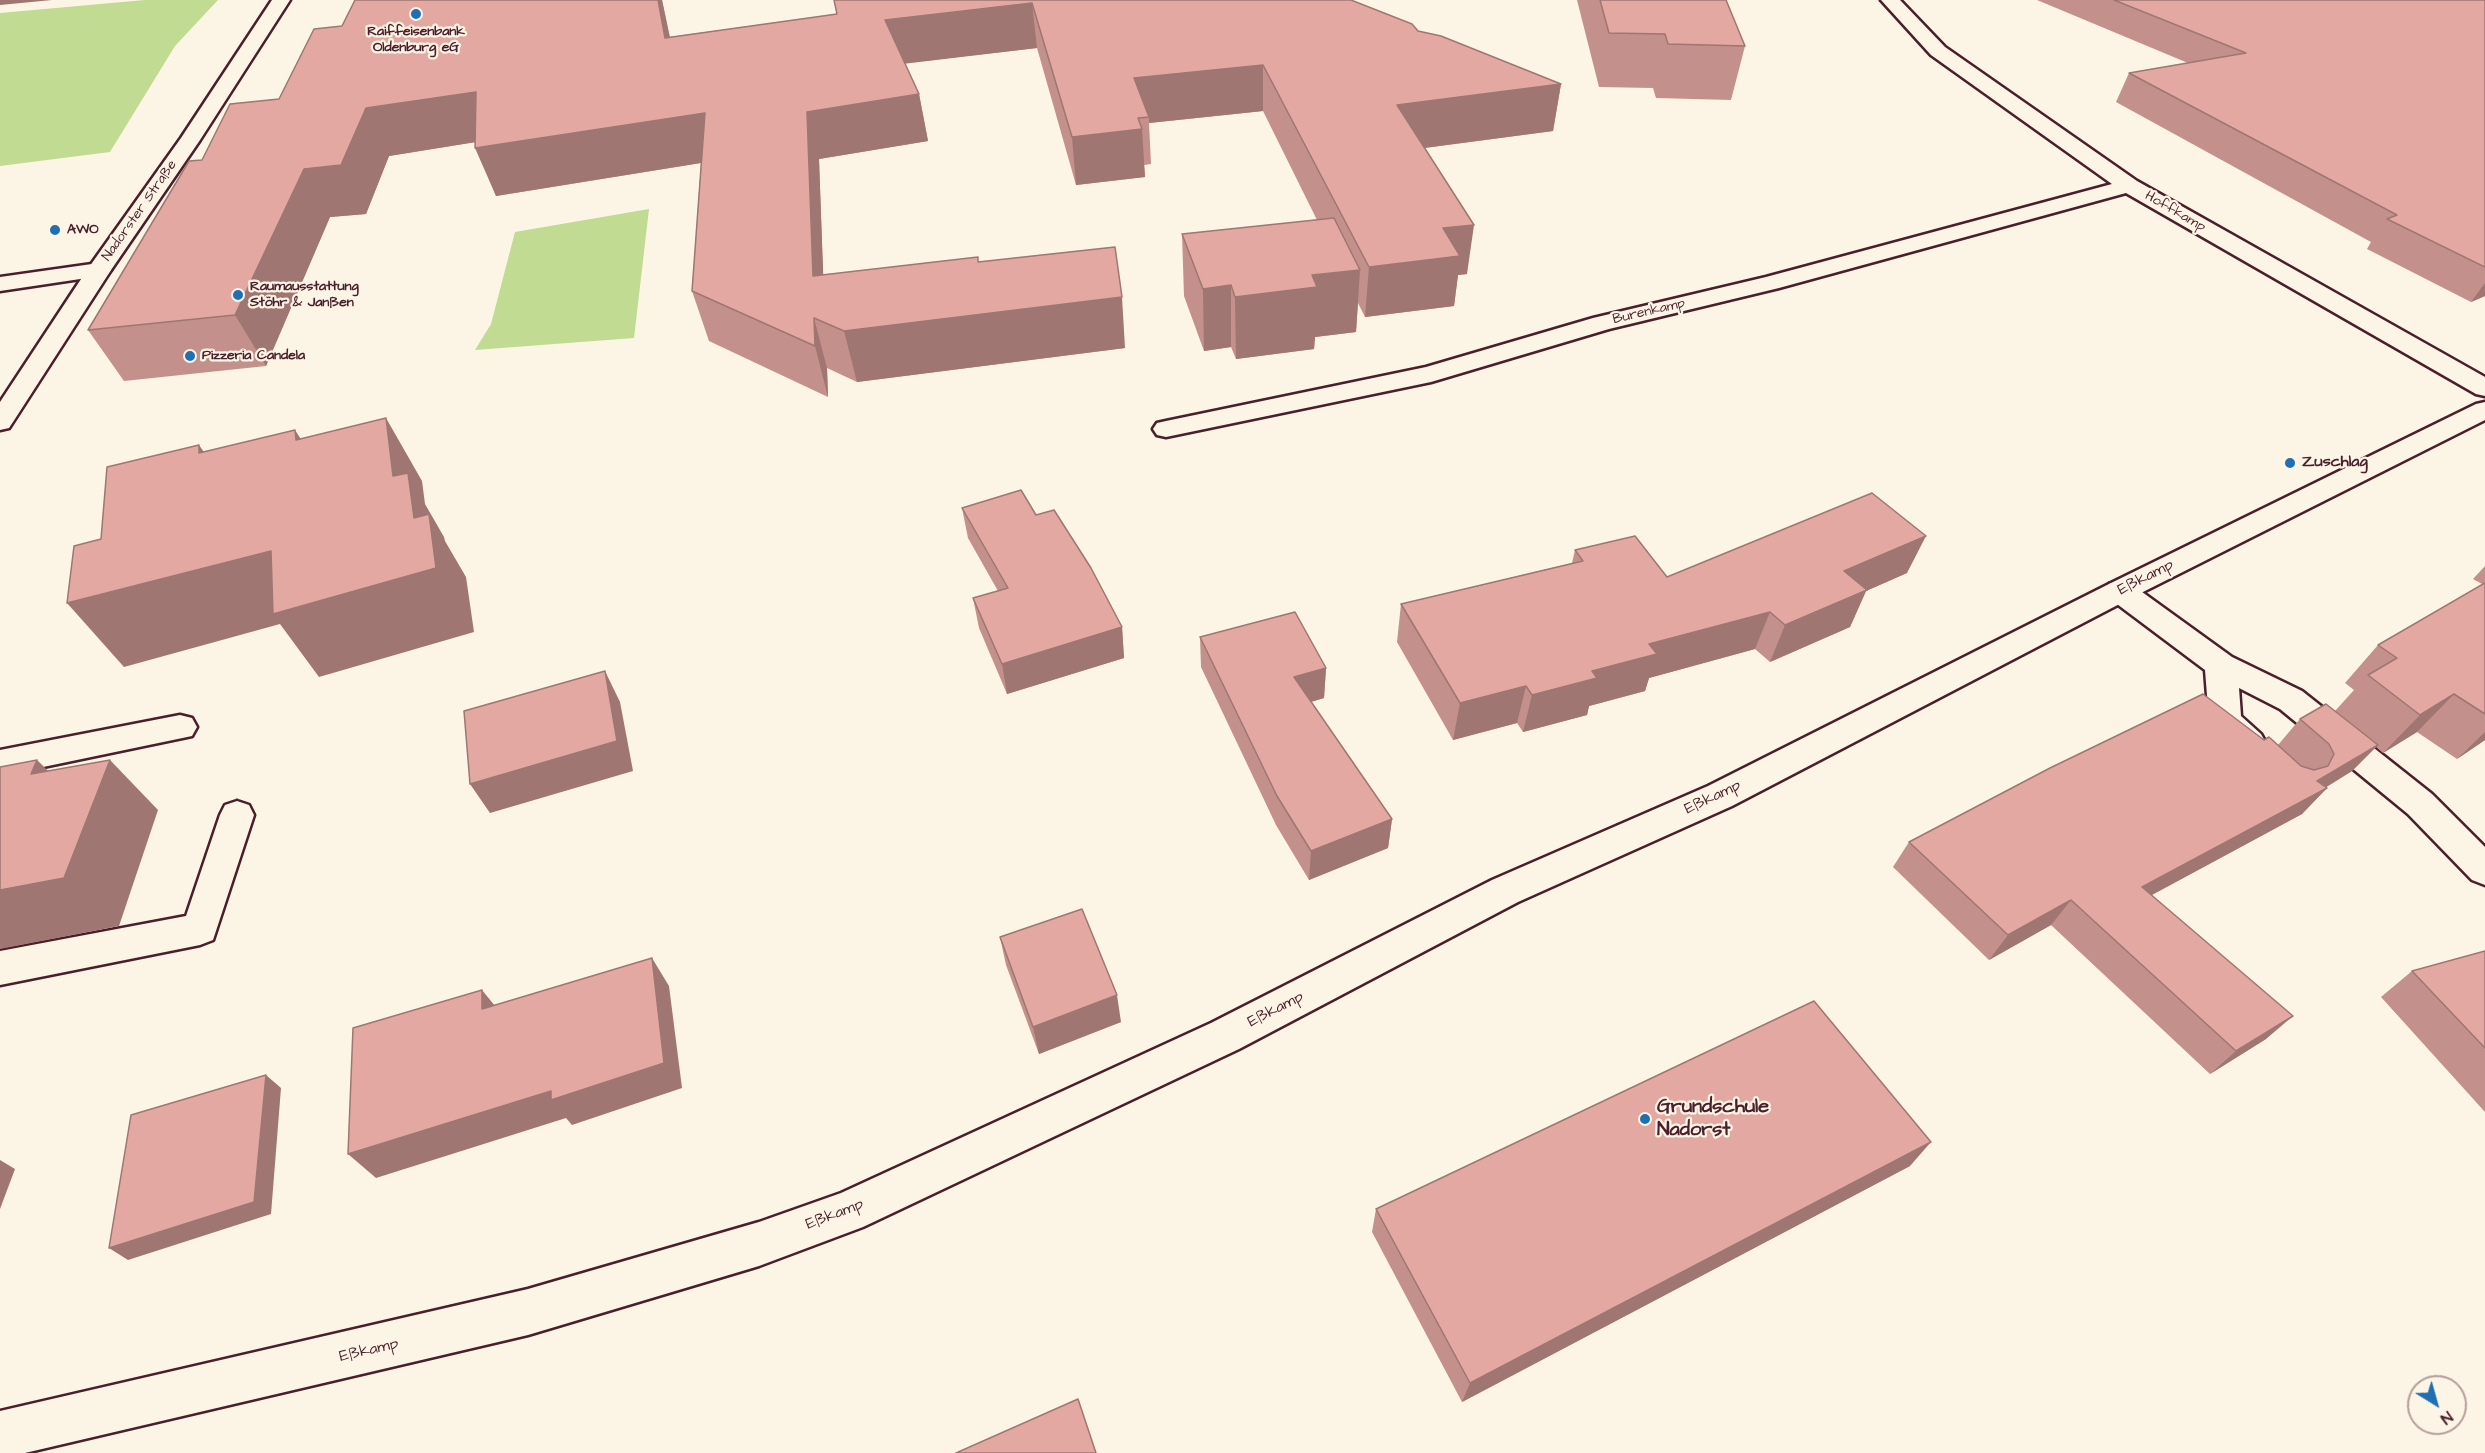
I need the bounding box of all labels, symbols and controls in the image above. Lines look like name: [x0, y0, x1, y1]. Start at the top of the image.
marker: Raiffeisenbank Oldenburg eG: [409, 7, 423, 21]
place label: Raiffeisenbank Oldenburg eG: [367, 24, 465, 56]
street label: Nadorster Straße: [99, 157, 181, 265]
street label: Hoffkamp: [2142, 188, 2208, 236]
place label: AWO: [67, 222, 99, 238]
marker: AWO: [48, 223, 62, 237]
place label: Raumausstattung Stöhr & Janßen: [250, 279, 359, 312]
marker: Raumausstattung Stöhr & Janßen: [231, 288, 245, 302]
street label: Burenkamp: [1611, 296, 1687, 328]
place label: Pizzeria Candela: [202, 348, 305, 364]
marker: Pizzeria Candela: [183, 349, 197, 363]
place label: Zuschlag: [2302, 453, 2368, 473]
marker: Zuschlag: [2283, 456, 2297, 470]
street label: Eßkamp: [2115, 556, 2177, 600]
street label: Eßkamp: [1682, 777, 1744, 819]
street label: Eßkamp: [1245, 988, 1307, 1032]
place label: Grundschule Nadorst: [1657, 1096, 1769, 1143]
marker: Grundschule Nadorst: [1638, 1112, 1652, 1126]
street label: Eßkamp: [803, 1195, 867, 1235]
street label: Eßkamp: [338, 1335, 400, 1367]
north arrow: [2407, 1375, 2467, 1435]
text: N: [2436, 1406, 2457, 1430]

